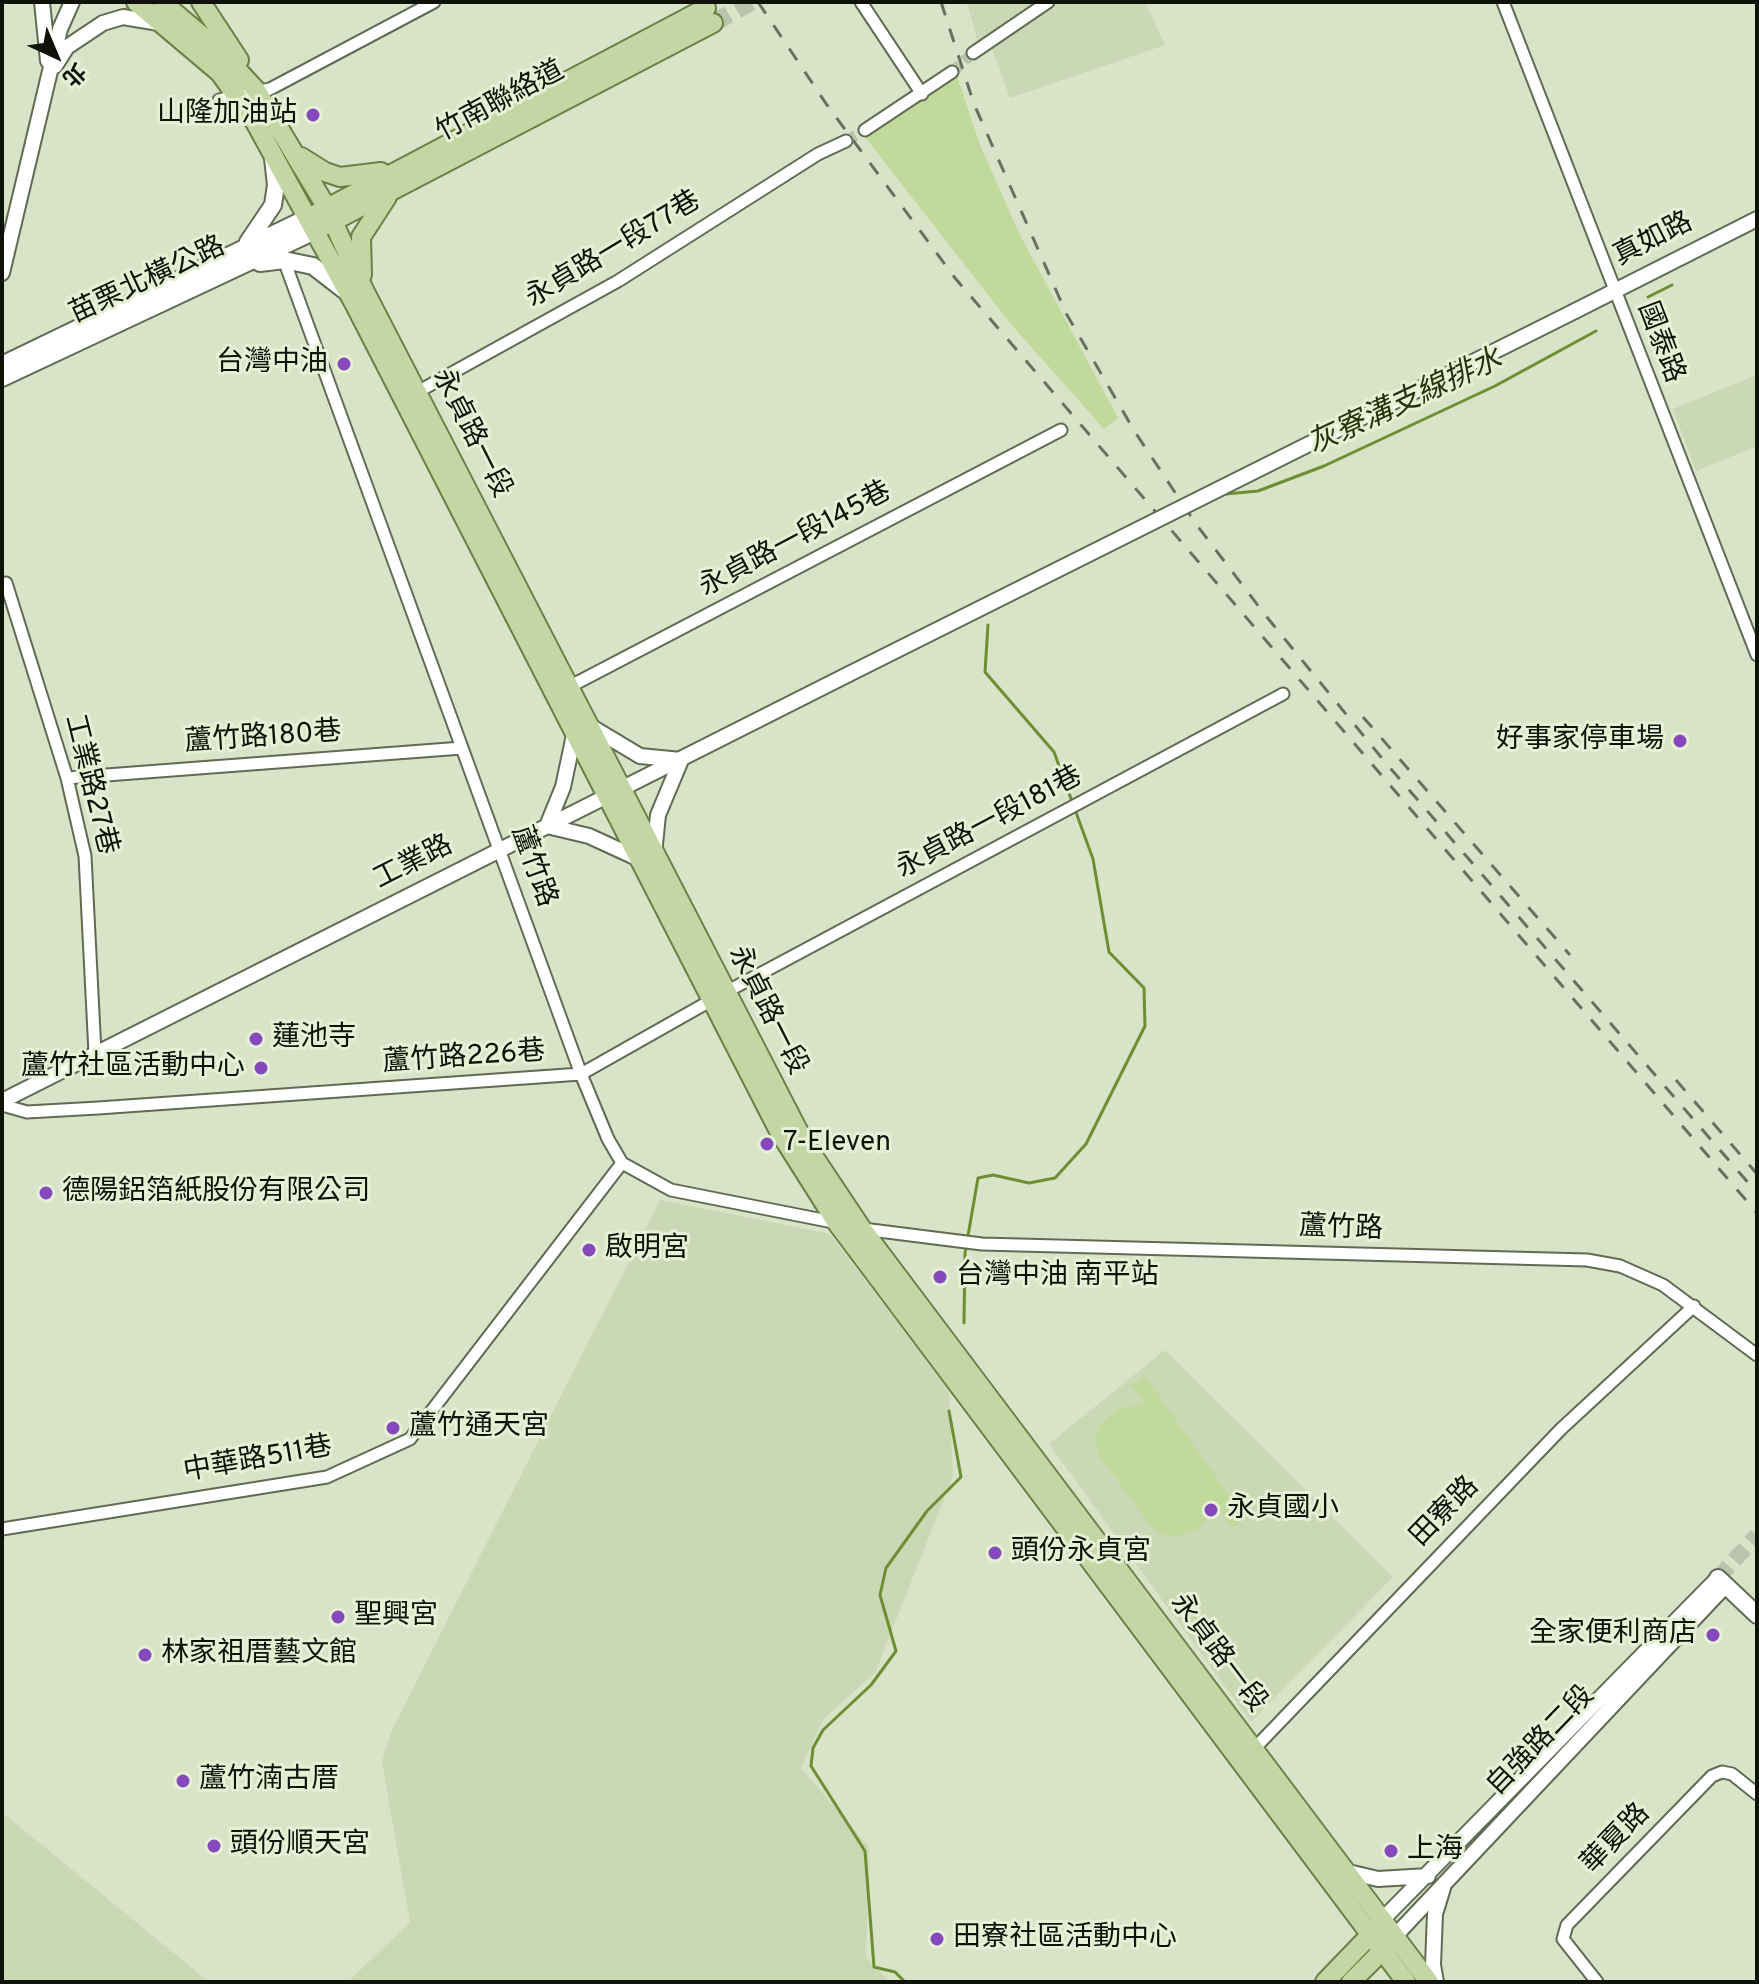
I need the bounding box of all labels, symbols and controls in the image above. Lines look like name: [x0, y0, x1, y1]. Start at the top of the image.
north arrow: [16, 16, 96, 96]
street label: 竹南聯絡道: [431, 55, 571, 151]
text: 北: [56, 56, 90, 91]
place label: 山隆加油站: [157, 98, 297, 132]
marker: 山隆加油站: [304, 106, 322, 124]
street label: 永貞路一段77巷: [520, 186, 708, 316]
street label: 真如路: [1609, 207, 1699, 275]
street label: 苗栗北橫公路: [65, 231, 231, 333]
street label: 國泰路: [1628, 298, 1690, 388]
water label: 灰寮溝支線排水: [1303, 343, 1509, 465]
place label: 台灣中油: [216, 347, 328, 381]
marker: 台灣中油: [335, 355, 353, 373]
street label: 永貞路一段: [423, 364, 517, 504]
street label: 永貞路一段145巷: [694, 476, 898, 606]
street label: 工業路27巷: [55, 711, 123, 859]
street label: 蘆竹路180巷: [183, 717, 343, 761]
place label: 好事家停車場: [1496, 724, 1664, 758]
marker: 好事家停車場: [1671, 732, 1689, 750]
street label: 永貞路一段181巷: [891, 761, 1089, 887]
street label: 蘆竹路: [502, 822, 562, 912]
street label: 工業路: [369, 830, 459, 898]
street label: 永貞路一段: [719, 941, 813, 1081]
place label: 蓮池寺: [272, 1022, 356, 1056]
marker: 蓮池寺: [247, 1030, 265, 1048]
street label: 蘆竹路226巷: [382, 1037, 546, 1081]
place label: 蘆竹社區活動中心: [21, 1051, 245, 1085]
marker: 蘆竹社區活動中心: [252, 1059, 270, 1077]
place label: 7-Eleven: [783, 1127, 891, 1161]
marker: 7-Eleven: [758, 1135, 776, 1153]
place label: 德陽鋁箔紙股份有限公司: [62, 1176, 370, 1210]
marker: 德陽鋁箔紙股份有限公司: [37, 1184, 55, 1202]
street label: 蘆竹路: [1298, 1212, 1384, 1248]
place label: 啟明宮: [605, 1233, 689, 1267]
marker: 啟明宮: [580, 1241, 598, 1259]
place label: 台灣中油 南平站: [956, 1260, 1159, 1294]
marker: 台灣中油 南平站: [931, 1268, 949, 1286]
place label: 蘆竹通天宮: [409, 1411, 549, 1445]
marker: 蘆竹通天宮: [384, 1419, 402, 1437]
street label: 中華路511巷: [181, 1431, 335, 1491]
street label: 田寮路: [1405, 1471, 1487, 1555]
place label: 永貞國小: [1227, 1493, 1339, 1527]
marker: 永貞國小: [1202, 1501, 1220, 1519]
place label: 頭份永貞宮: [1011, 1536, 1151, 1570]
marker: 頭份永貞宮: [986, 1544, 1004, 1562]
street label: 永貞路一段: [1161, 1588, 1273, 1720]
place label: 聖興宮: [354, 1600, 438, 1634]
marker: 聖興宮: [329, 1608, 347, 1626]
place label: 全家便利商店: [1529, 1618, 1697, 1652]
marker: 全家便利商店: [1704, 1626, 1722, 1644]
place label: 林家祖厝藝文館: [161, 1638, 357, 1672]
marker: 林家祖厝藝文館: [136, 1646, 154, 1664]
street label: 自強路二段: [1481, 1680, 1603, 1804]
place label: 蘆竹湳古厝: [199, 1764, 339, 1798]
marker: 蘆竹湳古厝: [174, 1772, 192, 1790]
street label: 華夏路: [1576, 1798, 1658, 1882]
place label: 頭份順天宮: [230, 1829, 370, 1863]
place label: 上海: [1407, 1834, 1463, 1868]
marker: 頭份順天宮: [205, 1837, 223, 1855]
marker: 上海: [1382, 1842, 1400, 1860]
place label: 田寮社區活動中心: [953, 1922, 1177, 1956]
marker: 田寮社區活動中心: [928, 1930, 946, 1948]

